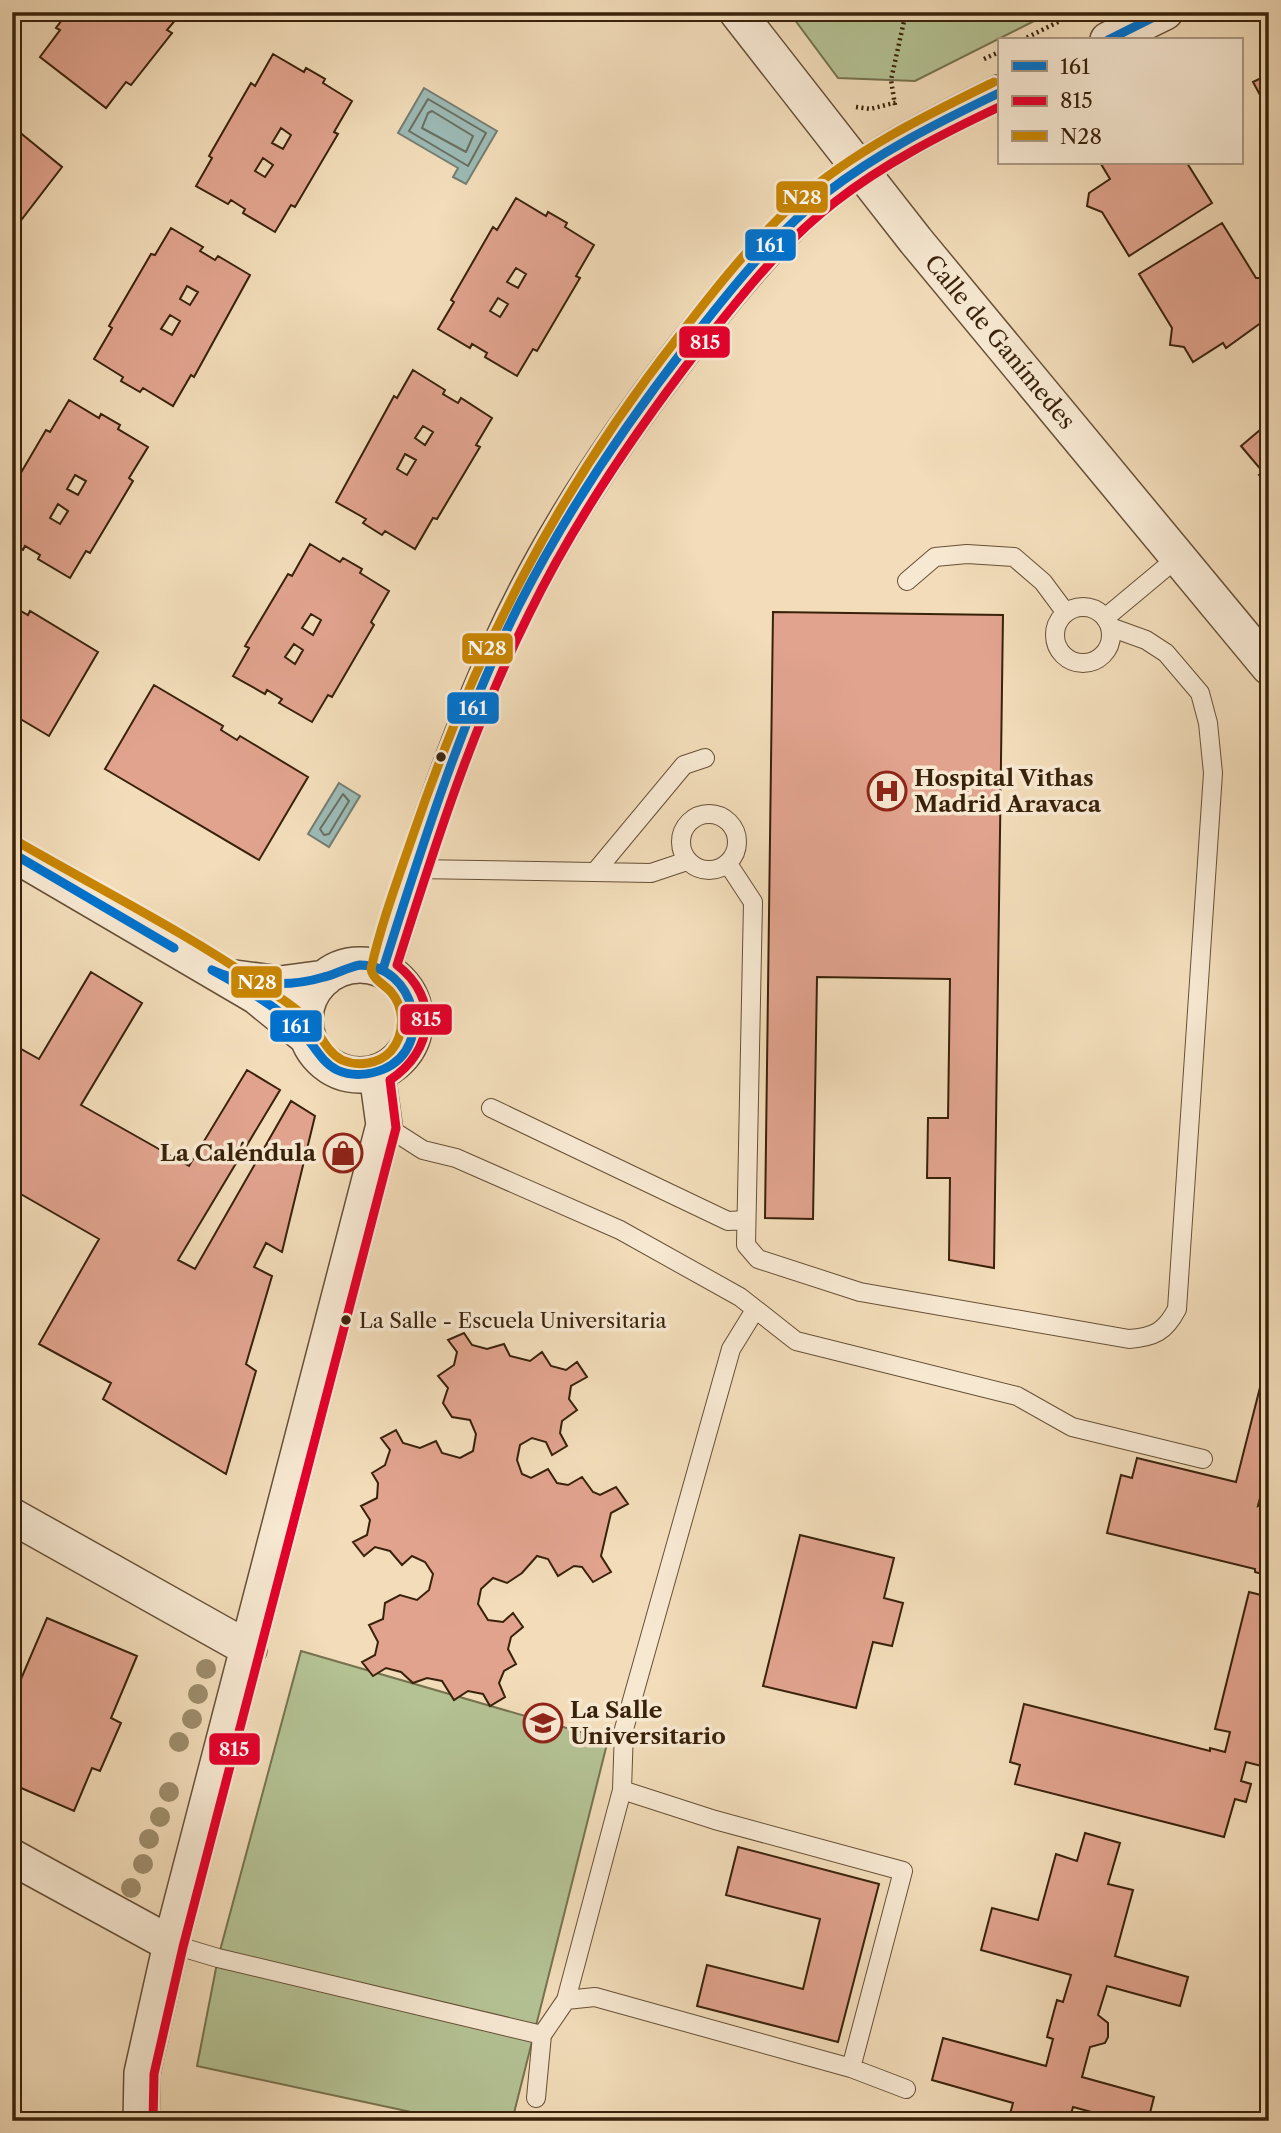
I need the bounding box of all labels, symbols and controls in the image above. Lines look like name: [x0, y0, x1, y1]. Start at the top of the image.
legend: [998, 38, 1242, 164]
text: 161: [1060, 54, 1090, 79]
text: 815: [1060, 88, 1093, 113]
text: N28: [1060, 124, 1102, 149]
line badge: N28: [775, 180, 829, 214]
text: N28: [782, 186, 822, 209]
line badge: 161: [744, 228, 797, 262]
text: 161: [756, 234, 785, 257]
street label: Calle de Ganímedes: [919, 249, 1081, 435]
line badge: 815: [678, 325, 731, 359]
text: 815: [690, 331, 720, 354]
line badge: N28: [461, 632, 514, 665]
text: N28: [467, 637, 507, 660]
line badge: 161: [446, 691, 500, 725]
text: 161: [459, 697, 488, 720]
unlabelled marker: [434, 750, 448, 764]
place label: Hospital Vithas Madrid Aravaca: [914, 764, 1102, 818]
hospital icon: Hospital Vithas Madrid Aravaca: [866, 770, 908, 812]
line badge: N28: [230, 965, 283, 999]
text: N28: [237, 971, 277, 994]
line badge: 815: [399, 1003, 453, 1036]
text: 815: [411, 1008, 441, 1031]
line badge: 161: [269, 1009, 323, 1043]
text: 161: [282, 1015, 311, 1038]
shop icon: La Caléndula: [322, 1132, 364, 1174]
place label: La Caléndula: [160, 1139, 317, 1167]
place label: La Salle - Escuela Universitaria: [359, 1308, 667, 1333]
marker: La Salle - Escuela Universitaria: [339, 1313, 353, 1327]
place label: La Salle Universitario: [570, 1696, 726, 1750]
school or university icon: La Salle Universitario: [522, 1702, 564, 1744]
line badge: 815: [208, 1732, 261, 1766]
text: 815: [219, 1738, 249, 1761]

